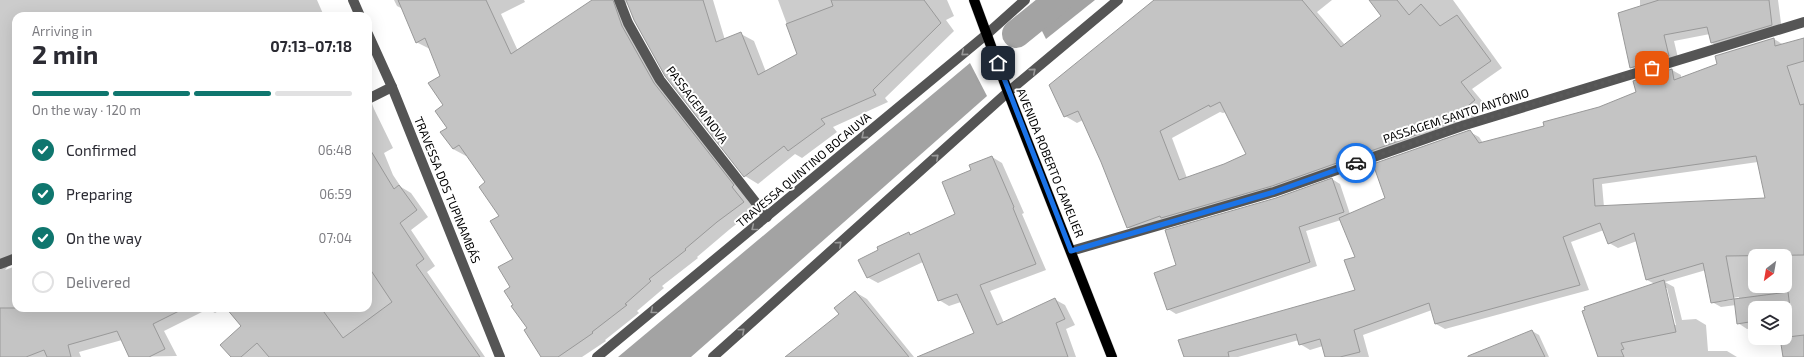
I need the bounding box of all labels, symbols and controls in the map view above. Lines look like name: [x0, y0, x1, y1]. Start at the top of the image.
text: Arriving in: [32, 23, 92, 39]
text: 07:13–07:18: [270, 37, 352, 55]
text: 2 min: [32, 38, 98, 69]
pin: [981, 46, 1015, 80]
one-way arrow: [962, 49, 969, 56]
pin: [1635, 51, 1669, 85]
icon: home: [987, 52, 1009, 74]
icon: bag: [1641, 57, 1663, 79]
street label: PASSAGEM NOVA: [664, 63, 732, 146]
one-way arrow: [1028, 69, 1036, 76]
street label: PASSAGEM SANTO ANTÔNIO: [1381, 85, 1530, 145]
street label: AVENIDA ROBERTO CAMELIER: [1014, 86, 1087, 239]
text: On the way · 120 m: [32, 102, 141, 118]
street label: TRAVESSA QUINTINO BOCAIUVA: [733, 109, 874, 230]
street label: TRAVESSA DOS TUPINAMBÁS: [412, 114, 484, 265]
one-way arrow: [862, 132, 869, 139]
icon: check: [32, 139, 54, 161]
text: Confirmed: [66, 141, 137, 159]
text: 06:48: [318, 142, 352, 158]
courier: [1336, 143, 1376, 183]
icon: car: [1345, 152, 1367, 174]
one-way arrow: [931, 155, 938, 162]
icon: check: [32, 183, 54, 205]
text: Preparing: [66, 185, 132, 203]
text: 06:59: [319, 186, 352, 202]
one-way arrow: [751, 224, 758, 231]
icon: check: [32, 227, 54, 249]
text: On the way: [66, 229, 142, 247]
text: 07:04: [319, 230, 352, 246]
one-way arrow: [834, 241, 842, 249]
north arrow: [1748, 249, 1792, 293]
map controls: [1748, 249, 1792, 345]
text: Delivered: [66, 273, 131, 291]
button: layers: [1748, 301, 1792, 345]
one-way arrow: [651, 306, 658, 313]
one-way arrow: [737, 328, 745, 336]

